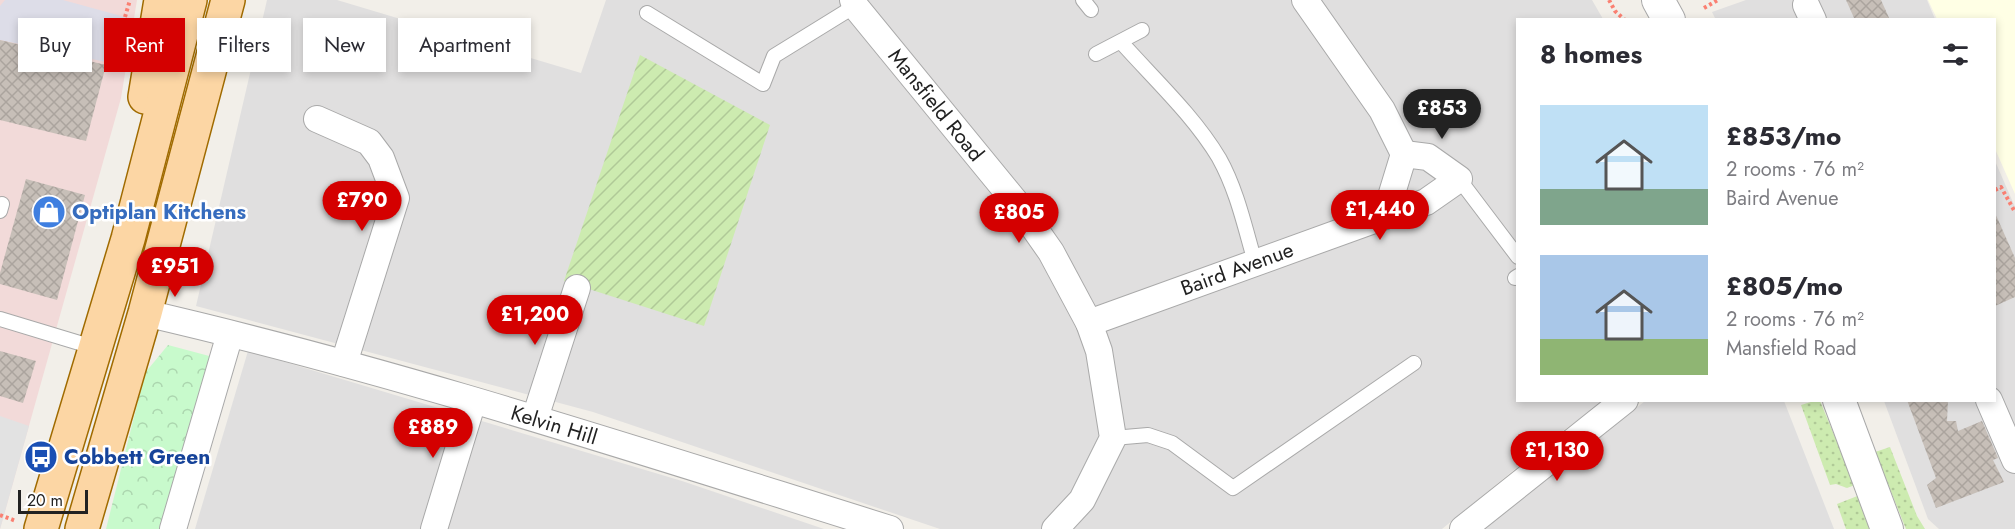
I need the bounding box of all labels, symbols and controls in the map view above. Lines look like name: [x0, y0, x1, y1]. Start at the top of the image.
chip: Buy: [18, 18, 92, 72]
chip: Rent: [104, 18, 185, 72]
chip: Filters: [197, 18, 291, 72]
chip: New: [303, 18, 386, 72]
chip: Apartment: [398, 18, 531, 72]
text: 8 homes: [1540, 35, 1642, 73]
icon: filters: [1939, 38, 1972, 71]
street label: Mansfield Road: [881, 42, 991, 168]
pin: £853: [1406, 89, 1478, 140]
text: £853: [1417, 94, 1467, 123]
text: £853/mo: [1726, 117, 1841, 155]
icon: home: [1588, 129, 1660, 201]
text: 2 rooms · 76 m²: [1726, 155, 1864, 184]
pin: £790: [326, 181, 398, 232]
text: Baird Avenue: [1726, 184, 1839, 213]
text: £790: [337, 186, 387, 215]
pin: £1,440: [1331, 190, 1429, 241]
pin: £805: [983, 193, 1055, 244]
shop icon: Optiplan Kitchens: [31, 194, 67, 230]
text: £1,440: [1345, 195, 1415, 224]
place label: Optiplan Kitchens: [72, 197, 247, 227]
text: £805: [994, 198, 1044, 227]
street label: Baird Avenue: [1176, 235, 1298, 303]
pin: £951: [139, 247, 211, 298]
text: £951: [151, 252, 199, 281]
text: £805/mo: [1726, 267, 1843, 305]
icon: home: [1588, 279, 1660, 351]
pin: £1,200: [486, 295, 584, 346]
text: £1,200: [501, 300, 569, 329]
text: 2 rooms · 76 m²: [1726, 305, 1864, 334]
text: Mansfield Road: [1726, 334, 1857, 363]
street label: Kelvin Hill: [507, 398, 601, 452]
pin: £889: [397, 408, 469, 459]
text: £889: [408, 413, 458, 442]
pin: £1,130: [1508, 431, 1606, 482]
text: £1,130: [1525, 436, 1589, 465]
bus stop icon: Cobbett Green: [23, 439, 59, 475]
place label: Cobbett Green: [64, 442, 210, 472]
scale bar: [18, 487, 88, 514]
text: 20 m: [27, 489, 63, 512]

